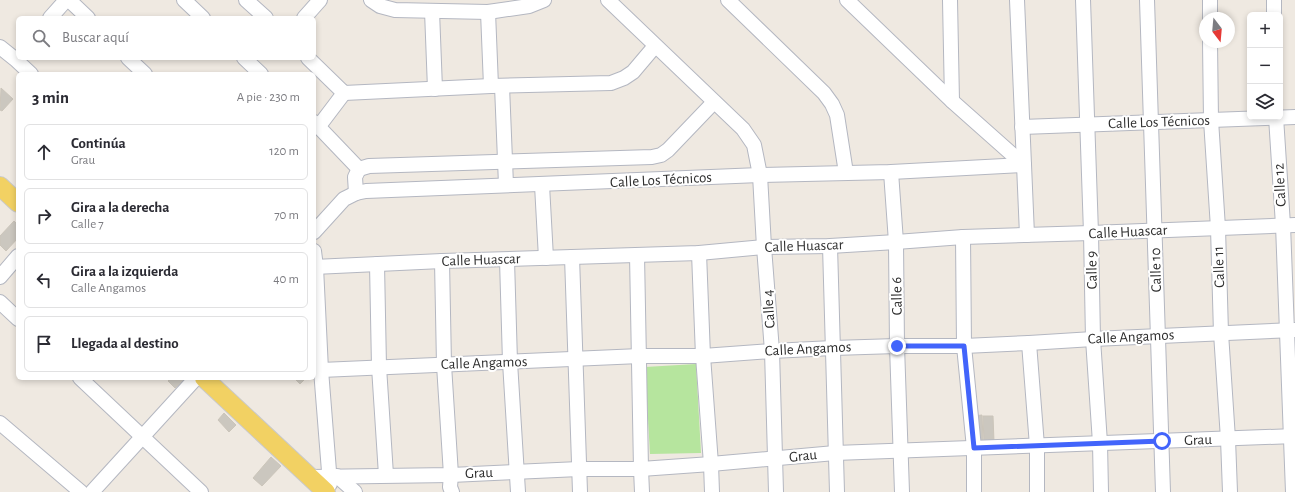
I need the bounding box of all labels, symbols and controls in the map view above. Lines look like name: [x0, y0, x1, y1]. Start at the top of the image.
north arrow: [1199, 12, 1235, 48]
map controls: [1247, 12, 1283, 120]
button: +: [1247, 12, 1283, 48]
search box: [16, 16, 316, 60]
icon: search: [30, 27, 52, 49]
text: Buscar aquí: [62, 30, 129, 45]
button: −: [1247, 48, 1283, 84]
button: layers: [1247, 84, 1283, 120]
text: 3 min: [32, 89, 69, 106]
text: A pie · 230 m: [237, 91, 300, 104]
street label: Calle Los Técnicos: [1108, 113, 1210, 131]
text: Continúa: [71, 136, 126, 151]
icon: ahead: [33, 141, 55, 163]
text: 120 m: [269, 145, 299, 158]
text: Grau: [71, 154, 95, 167]
street label: Calle 12: [1271, 163, 1289, 207]
street label: Calle Los Técnicos: [610, 170, 712, 190]
text: Gira a la derecha: [71, 200, 170, 215]
icon: right: [33, 205, 55, 227]
text: 70 m: [274, 209, 299, 222]
text: Calle 7: [71, 218, 104, 231]
street label: Calle Huascar: [1088, 222, 1168, 242]
street label: Calle Huascar: [764, 237, 844, 255]
street label: Calle 11: [1211, 246, 1227, 288]
street label: Calle 10: [1148, 247, 1164, 292]
street label: Calle Huascar: [441, 251, 521, 269]
street label: Calle 9: [1084, 251, 1100, 289]
text: Gira a la izquierda: [71, 264, 178, 279]
icon: left: [33, 269, 55, 291]
text: 40 m: [273, 273, 299, 286]
street label: Calle 6: [889, 277, 905, 315]
text: Calle Angamos: [71, 282, 146, 295]
street label: Calle 4: [760, 289, 778, 329]
street label: Calle Angamos: [1087, 327, 1175, 347]
icon: arrive: [33, 333, 55, 355]
text: Llegada al destino: [71, 336, 179, 351]
route end: [888, 337, 906, 355]
street label: Calle Angamos: [764, 339, 852, 359]
street label: Calle Angamos: [440, 354, 528, 372]
route start: [1153, 432, 1171, 450]
street label: Grau: [1184, 432, 1213, 448]
street label: Grau: [788, 447, 818, 465]
street label: Grau: [465, 465, 494, 481]

